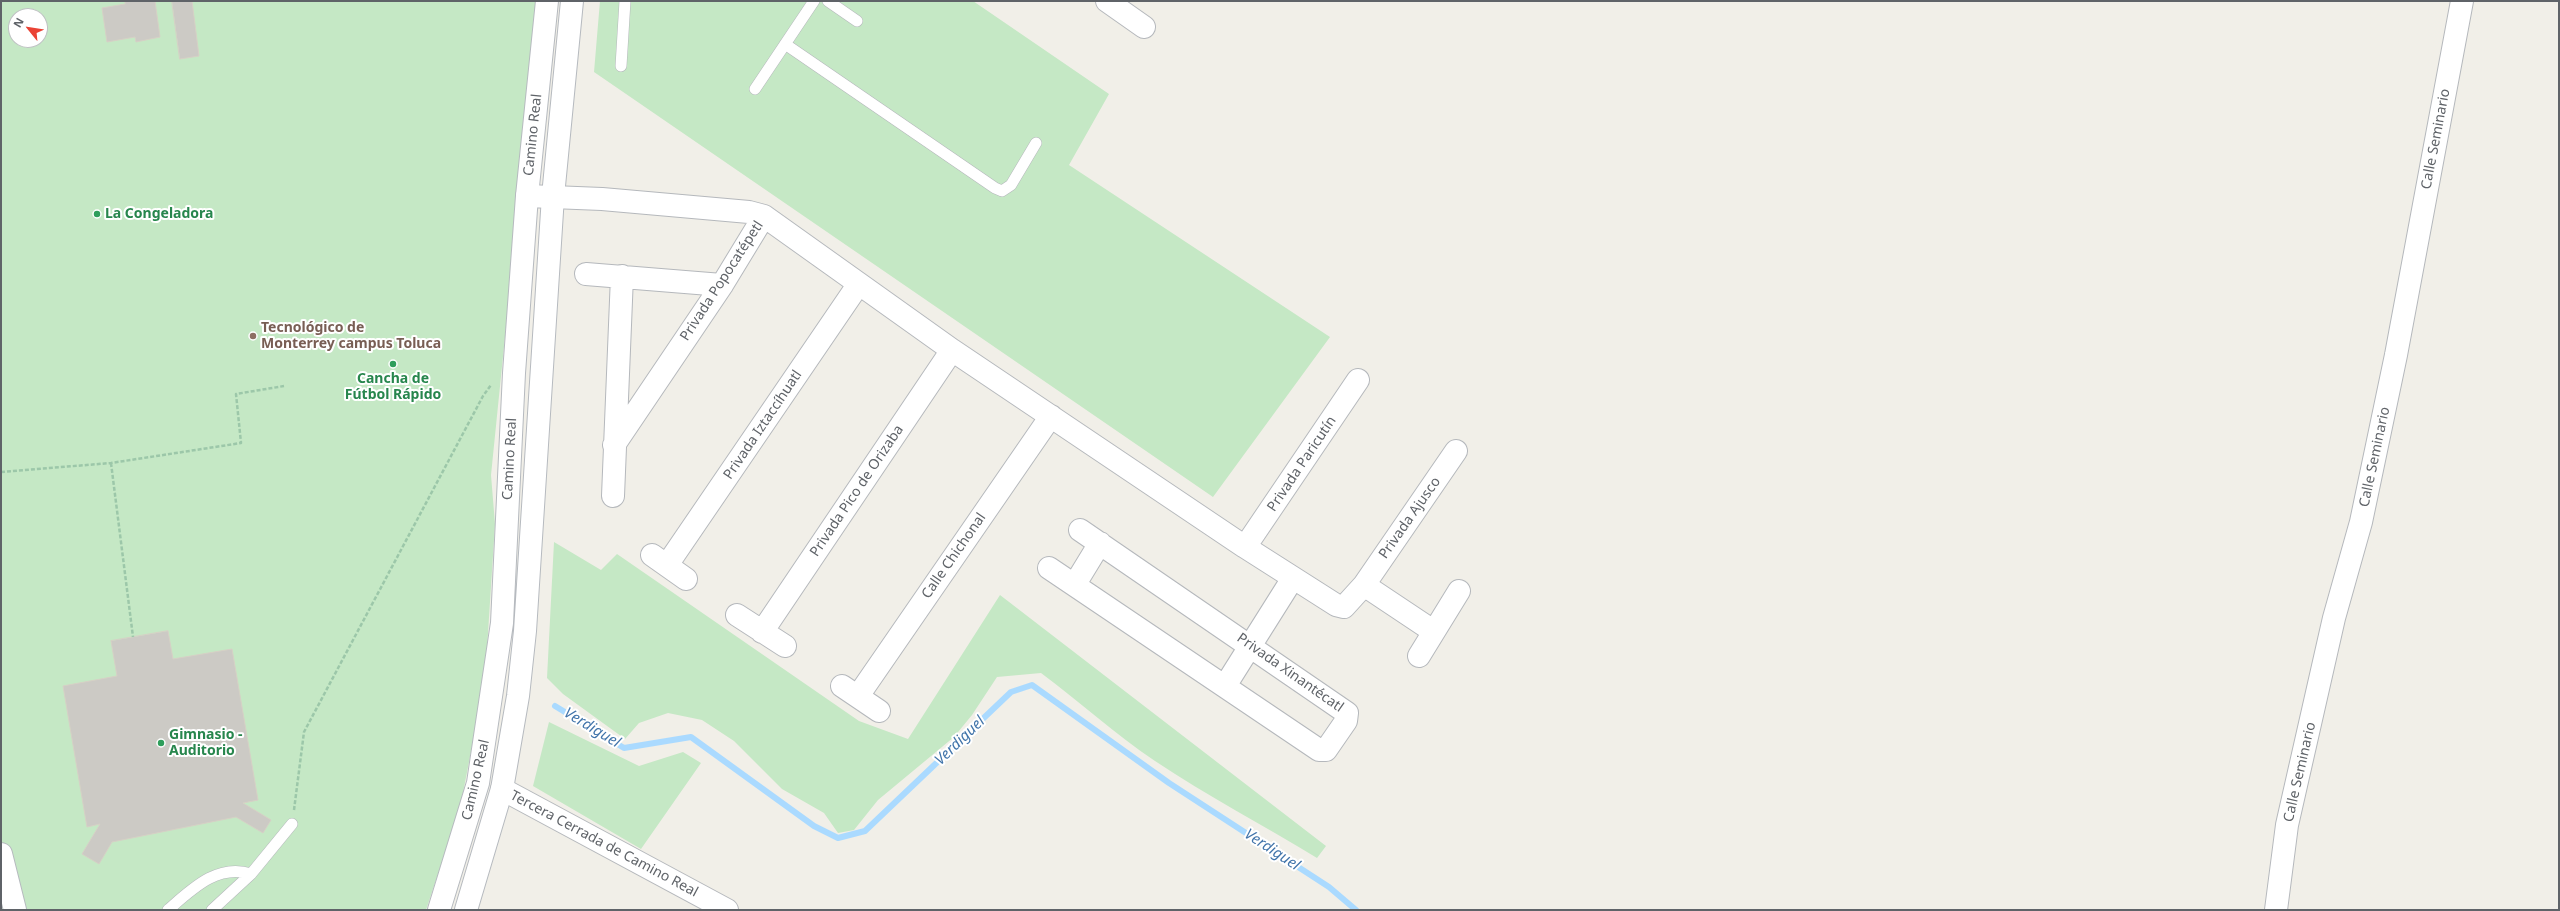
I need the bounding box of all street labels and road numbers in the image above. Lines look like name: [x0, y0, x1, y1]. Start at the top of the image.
street label: Calle Seminario: [2418, 87, 2454, 191]
street label: Camino Real: [520, 93, 546, 177]
street label: Privada Popocatépetl: [677, 218, 767, 344]
street label: Privada Iztaccíhuatl: [720, 367, 806, 483]
street label: Calle Seminario: [2356, 405, 2394, 509]
street label: Privada Paricutín: [1264, 413, 1340, 515]
street label: Camino Real: [499, 417, 521, 501]
street label: Privada Pico de Orizaba: [807, 422, 907, 560]
street label: Privada Ajusco: [1376, 474, 1444, 562]
street label: Calle Chichonal: [918, 510, 990, 602]
street label: Privada Xinantécatl: [1234, 630, 1346, 716]
street label: Calle Seminario: [2280, 720, 2320, 824]
street label: Camino Real: [459, 738, 493, 822]
street label: Tercera Cerrada de Camino Real: [507, 787, 701, 901]

